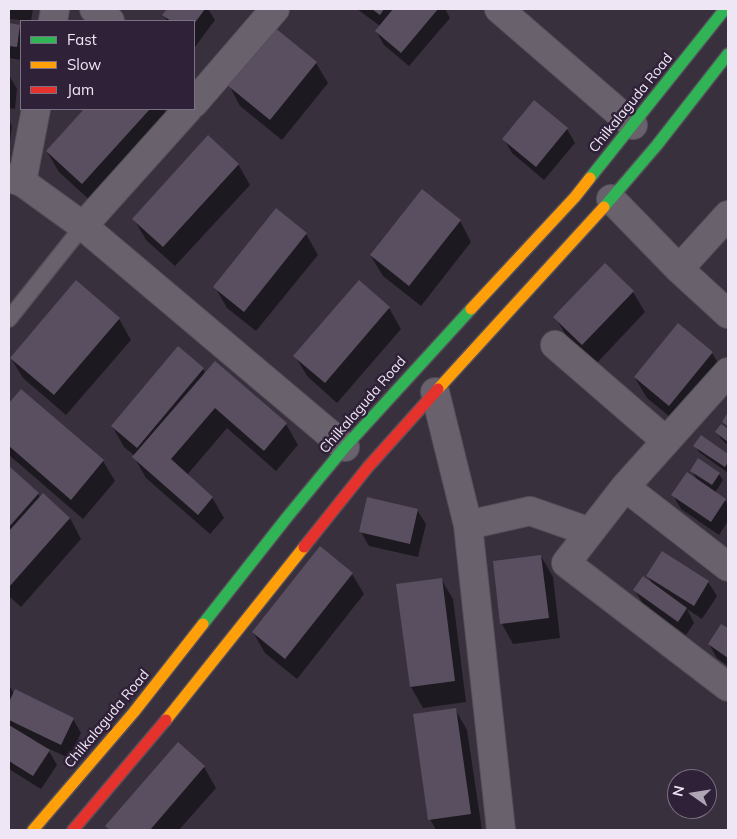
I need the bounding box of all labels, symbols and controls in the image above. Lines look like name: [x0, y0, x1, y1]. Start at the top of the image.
legend: [20, 20, 195, 110]
text: Fast: [67, 30, 97, 49]
street label: Chilkalaguda Road: [586, 50, 676, 156]
text: Slow: [67, 55, 101, 74]
text: Jam: [67, 80, 94, 99]
street label: Chilkalaguda Road: [316, 353, 410, 457]
street label: Chilkalaguda Road: [61, 666, 153, 772]
north arrow: [667, 769, 717, 819]
text: N: [668, 784, 688, 798]

